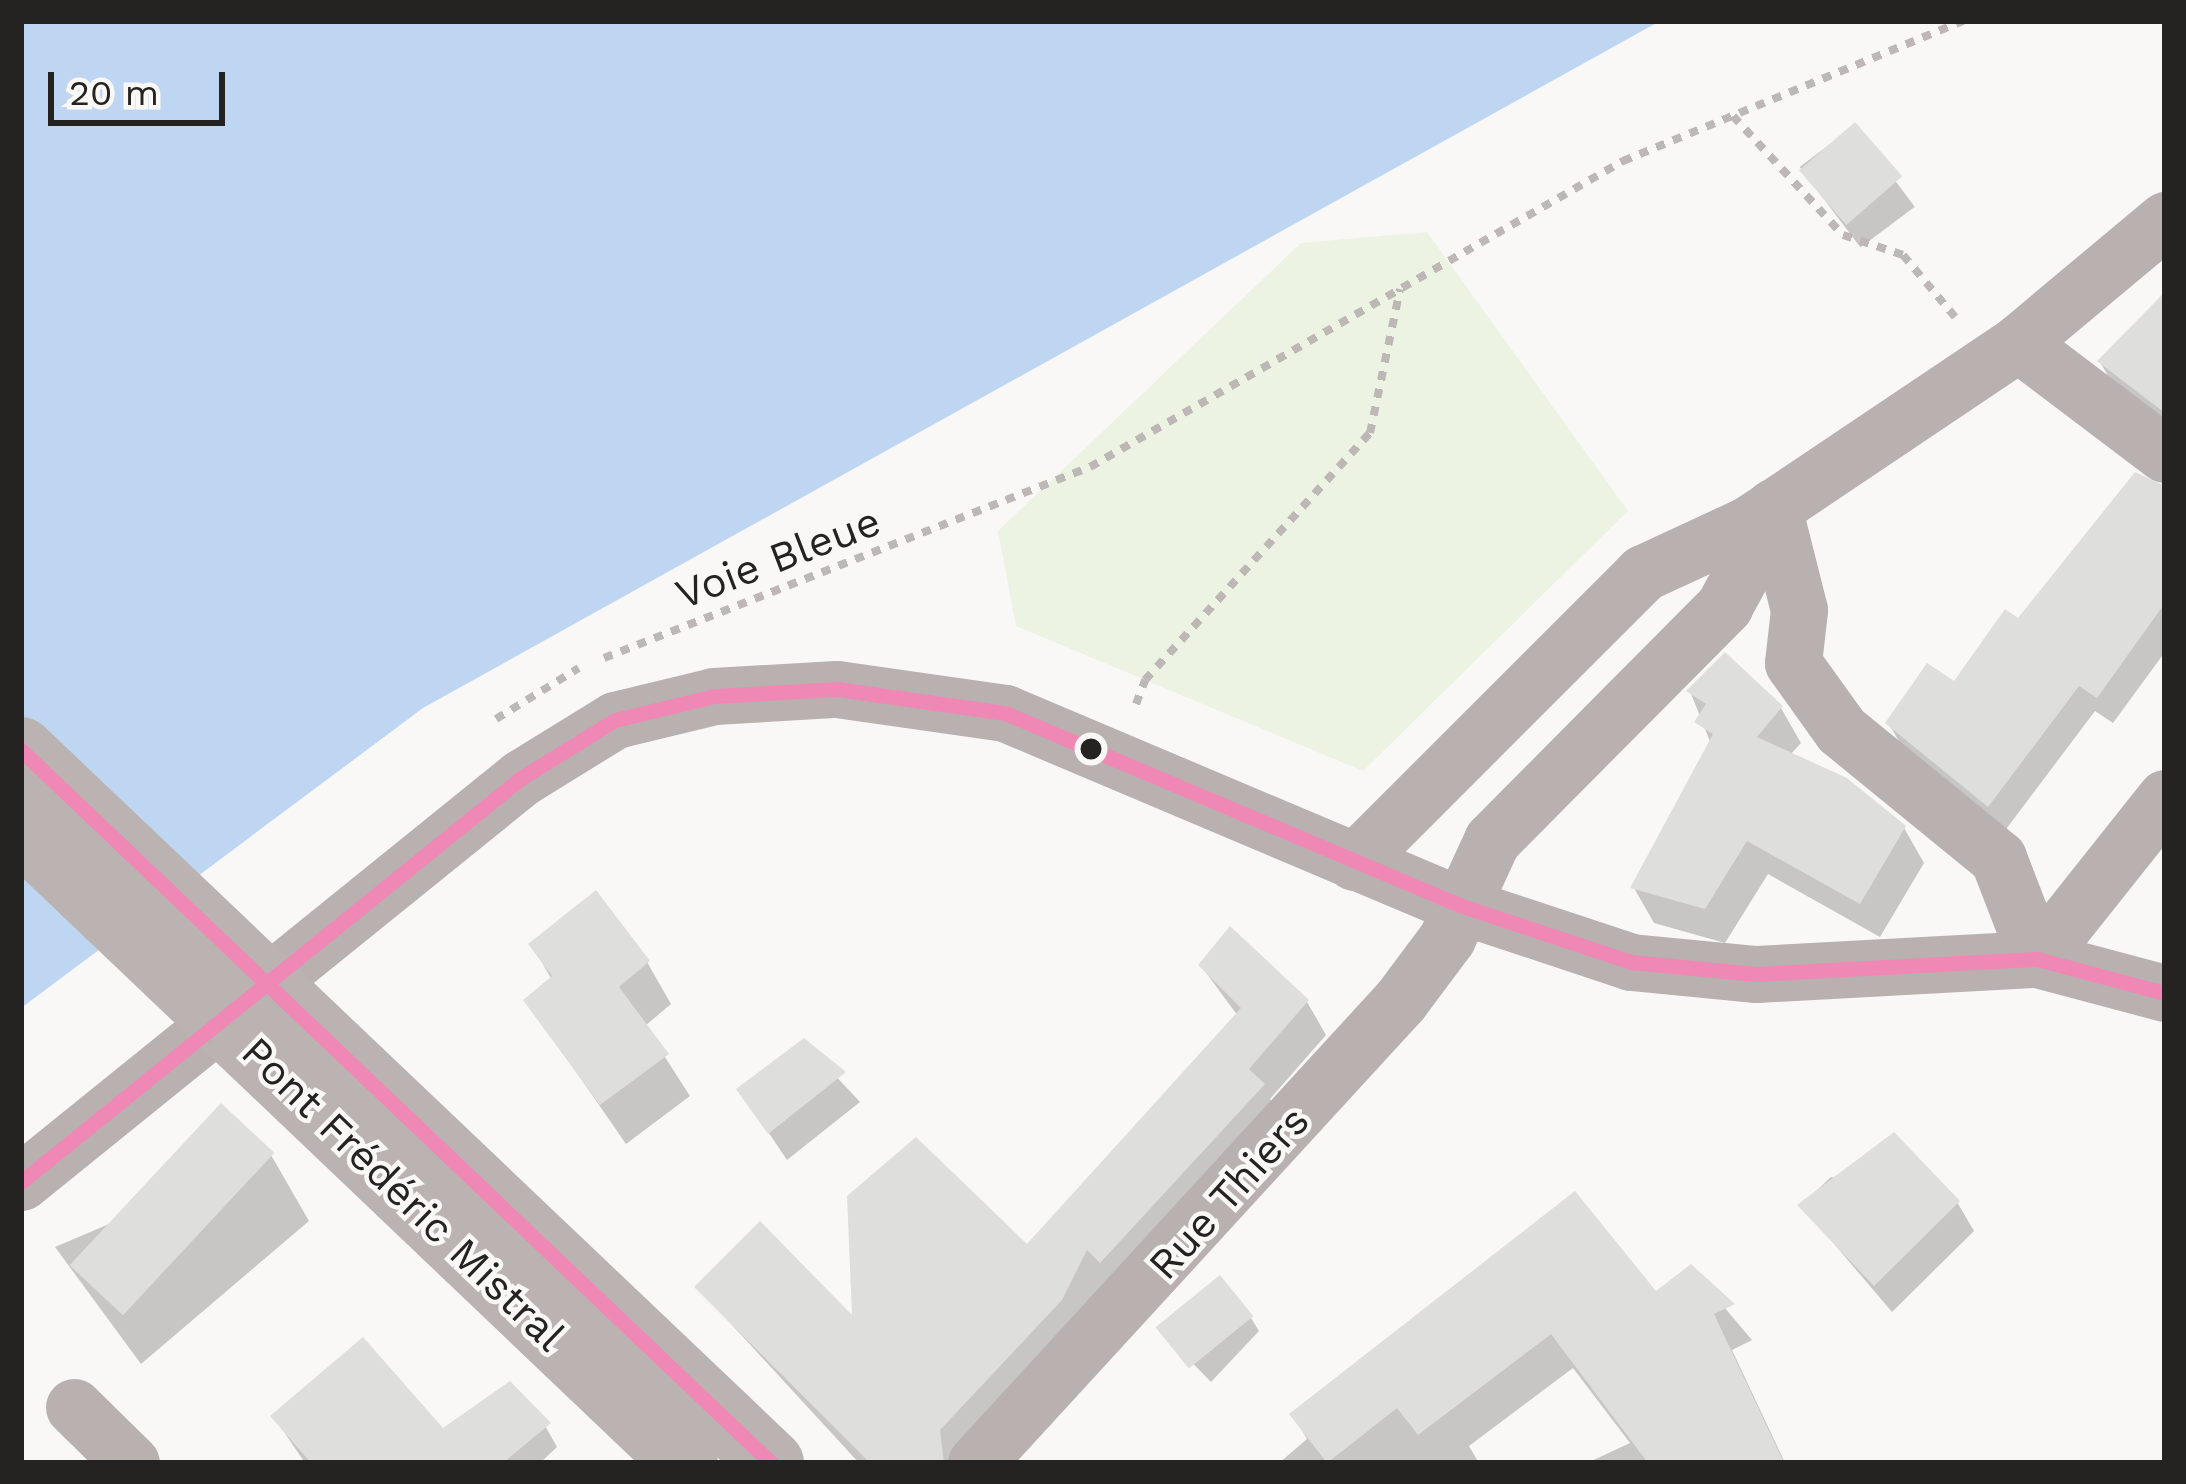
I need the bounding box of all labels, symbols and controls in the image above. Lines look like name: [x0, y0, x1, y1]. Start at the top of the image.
scale bar: [54, 48, 231, 122]
text: 20 m: [69, 72, 159, 114]
street label: Voie Bleue: [669, 496, 887, 620]
unlabelled marker: [1080, 738, 1102, 760]
street label: Pont Frédéric Mistral: [231, 1027, 575, 1361]
street label: Rue Thiers: [1138, 1096, 1320, 1290]

